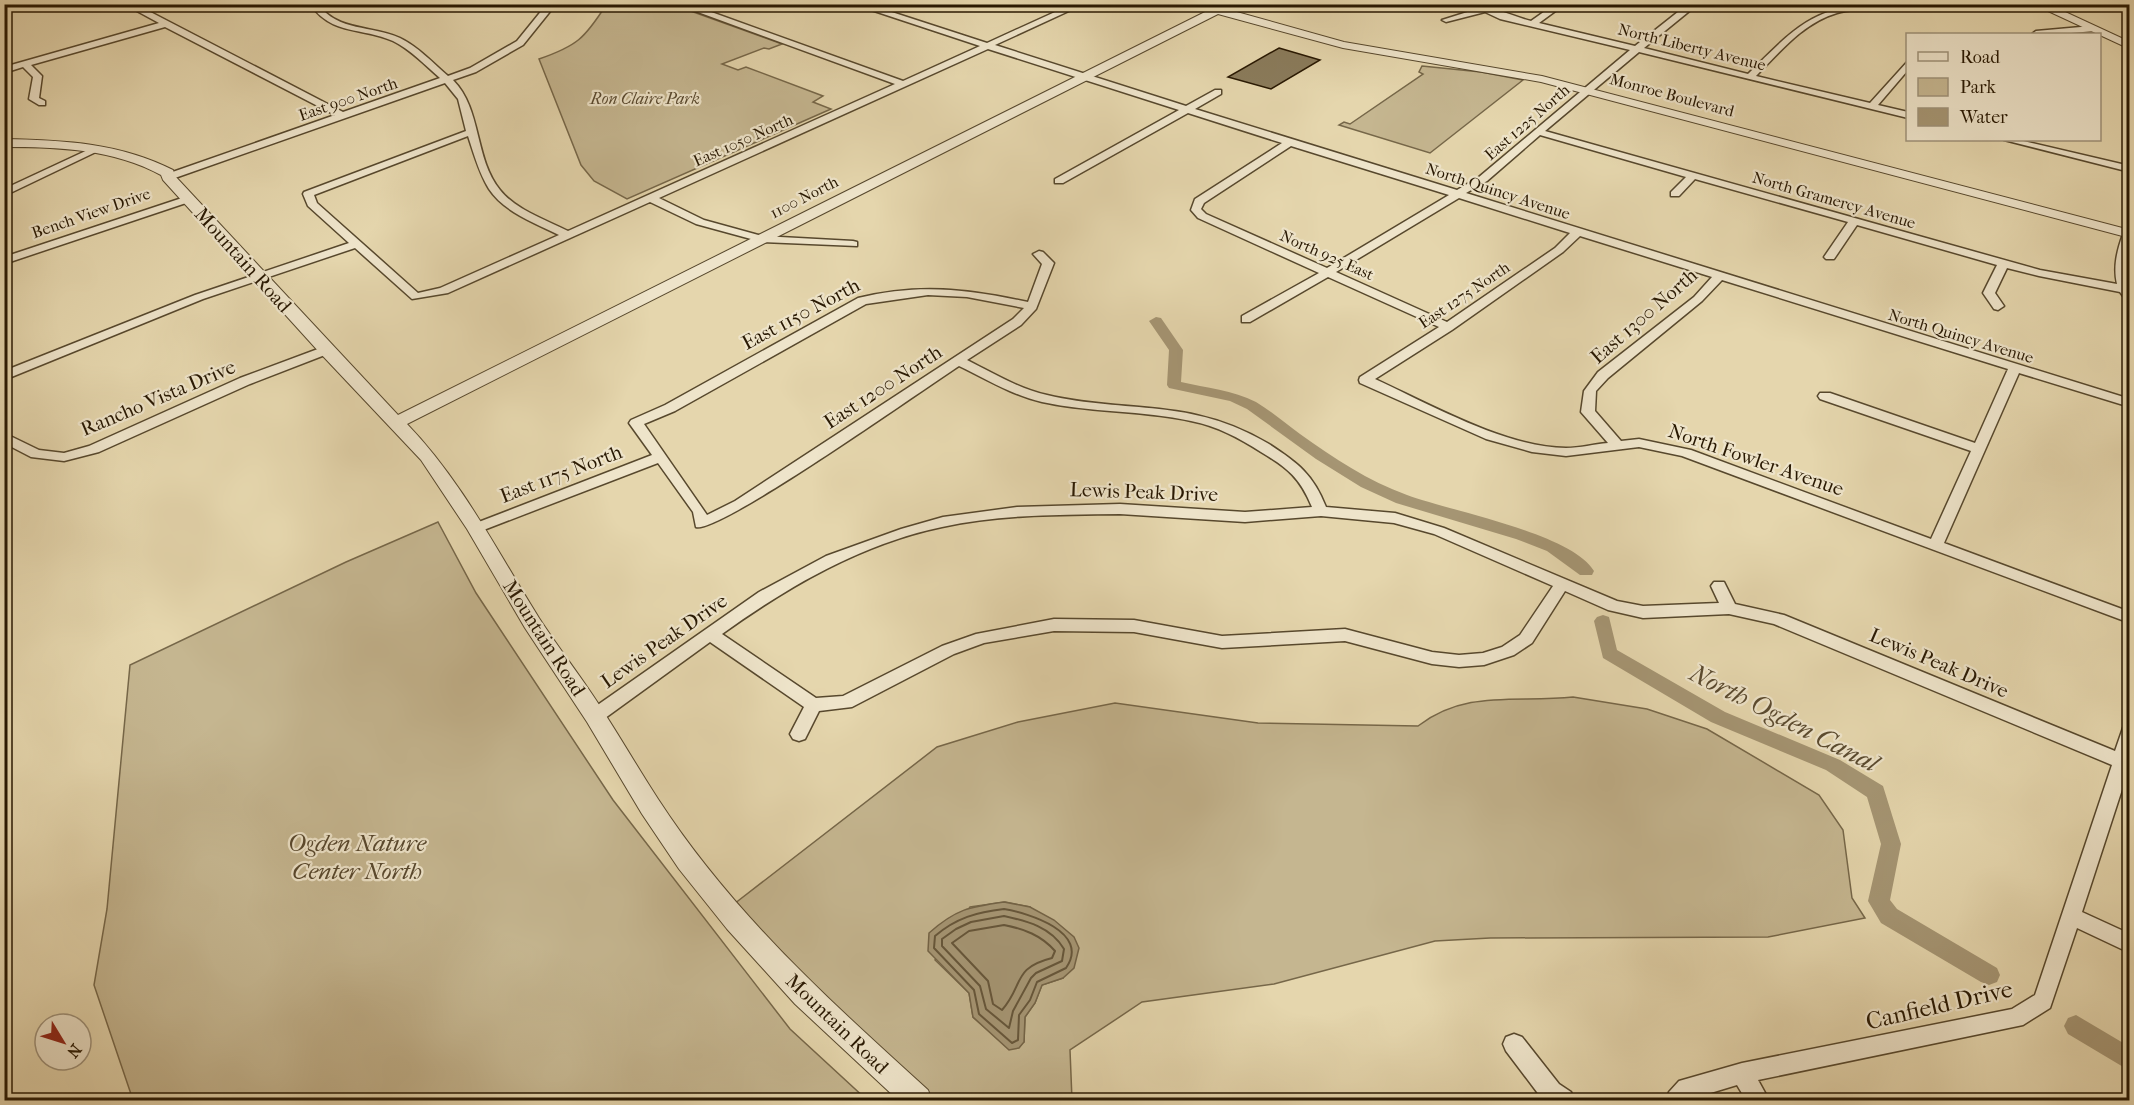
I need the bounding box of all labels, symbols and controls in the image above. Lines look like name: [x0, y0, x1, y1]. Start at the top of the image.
street label: North Liberty Avenue: [1616, 19, 1768, 75]
legend: [1906, 33, 2101, 141]
text: Road: [1960, 47, 2000, 68]
street label: Monroe Boulevard: [1608, 69, 1737, 121]
street label: East 900 North: [296, 73, 400, 125]
text: Park: [1960, 77, 1997, 98]
street label: East 1225 North: [1481, 80, 1573, 164]
park label: Ron Claire Park: [589, 89, 700, 108]
text: Water: [1959, 107, 2008, 128]
street label: East 1050 North: [690, 110, 796, 170]
street label: North Quincy Avenue: [1423, 159, 1573, 223]
street label: North Gramercy Avenue: [1750, 168, 1918, 232]
street label: 1100 North: [767, 172, 841, 222]
street label: Bench View Drive: [29, 184, 153, 242]
street label: Mountain Road: [190, 203, 297, 318]
street label: North 925 East: [1277, 226, 1377, 284]
street label: East 1275 North: [1415, 258, 1513, 332]
street label: East 1300 North: [1586, 263, 1703, 369]
street label: East 1150 North: [738, 273, 865, 355]
street label: North Quincy Avenue: [1886, 305, 2036, 367]
street label: East 1200 North: [820, 340, 947, 434]
street label: Rancho Vista Drive: [77, 355, 239, 441]
street label: North Fowler Avenue: [1665, 419, 1847, 501]
street label: East 1175 North: [497, 440, 626, 508]
street label: Lewis Peak Drive: [1069, 478, 1219, 506]
street label: Mountain Road: [498, 576, 591, 701]
street label: Lewis Peak Drive: [597, 589, 732, 693]
street label: Lewis Peak Drive: [1866, 623, 2012, 703]
water label: North Ogden Canal: [1684, 657, 1886, 780]
park label: Ogden Nature Center North: [288, 829, 428, 885]
street label: Mountain Road: [781, 969, 894, 1079]
street label: Canfield Drive: [1863, 974, 2015, 1035]
north arrow: [33, 1012, 93, 1072]
text: N: [63, 1040, 86, 1062]

